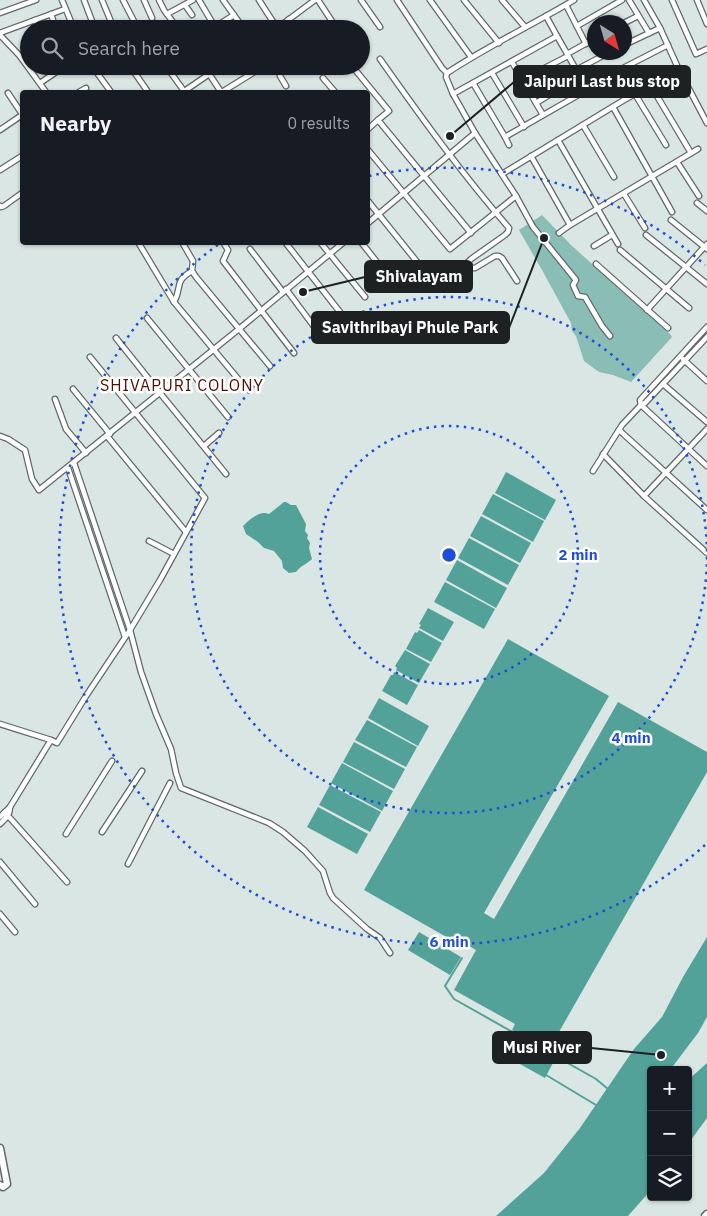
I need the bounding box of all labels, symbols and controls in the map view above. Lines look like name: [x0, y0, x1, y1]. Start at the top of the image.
north arrow: [587, 15, 632, 60]
search box: [20, 20, 370, 75]
icon: search: [38, 34, 66, 62]
text: Search here: [78, 36, 180, 60]
callout: Jaipuri Last bus stop: [514, 66, 690, 97]
text: Jaipuri Last bus stop: [524, 71, 680, 91]
text: Nearby: [40, 109, 111, 137]
text: 0 results: [287, 113, 350, 133]
callout: Shivalayam: [365, 261, 472, 292]
text: Shivalayam: [375, 266, 463, 286]
callout: Savithribayi Phule Park: [312, 312, 509, 343]
text: Savithribayi Phule Park: [322, 317, 499, 337]
district label: SHIVAPURI COLONY: [100, 375, 264, 395]
text: 2 min: [558, 545, 598, 564]
centre of rings: [440, 546, 458, 564]
text: 4 min: [611, 728, 651, 747]
text: 6 min: [429, 932, 469, 951]
callout: Musi River: [493, 1032, 591, 1063]
text: Musi River: [503, 1037, 582, 1057]
map controls: [647, 1066, 692, 1201]
button: +: [647, 1066, 692, 1111]
button: −: [647, 1111, 692, 1156]
button: layers: [647, 1156, 692, 1201]

